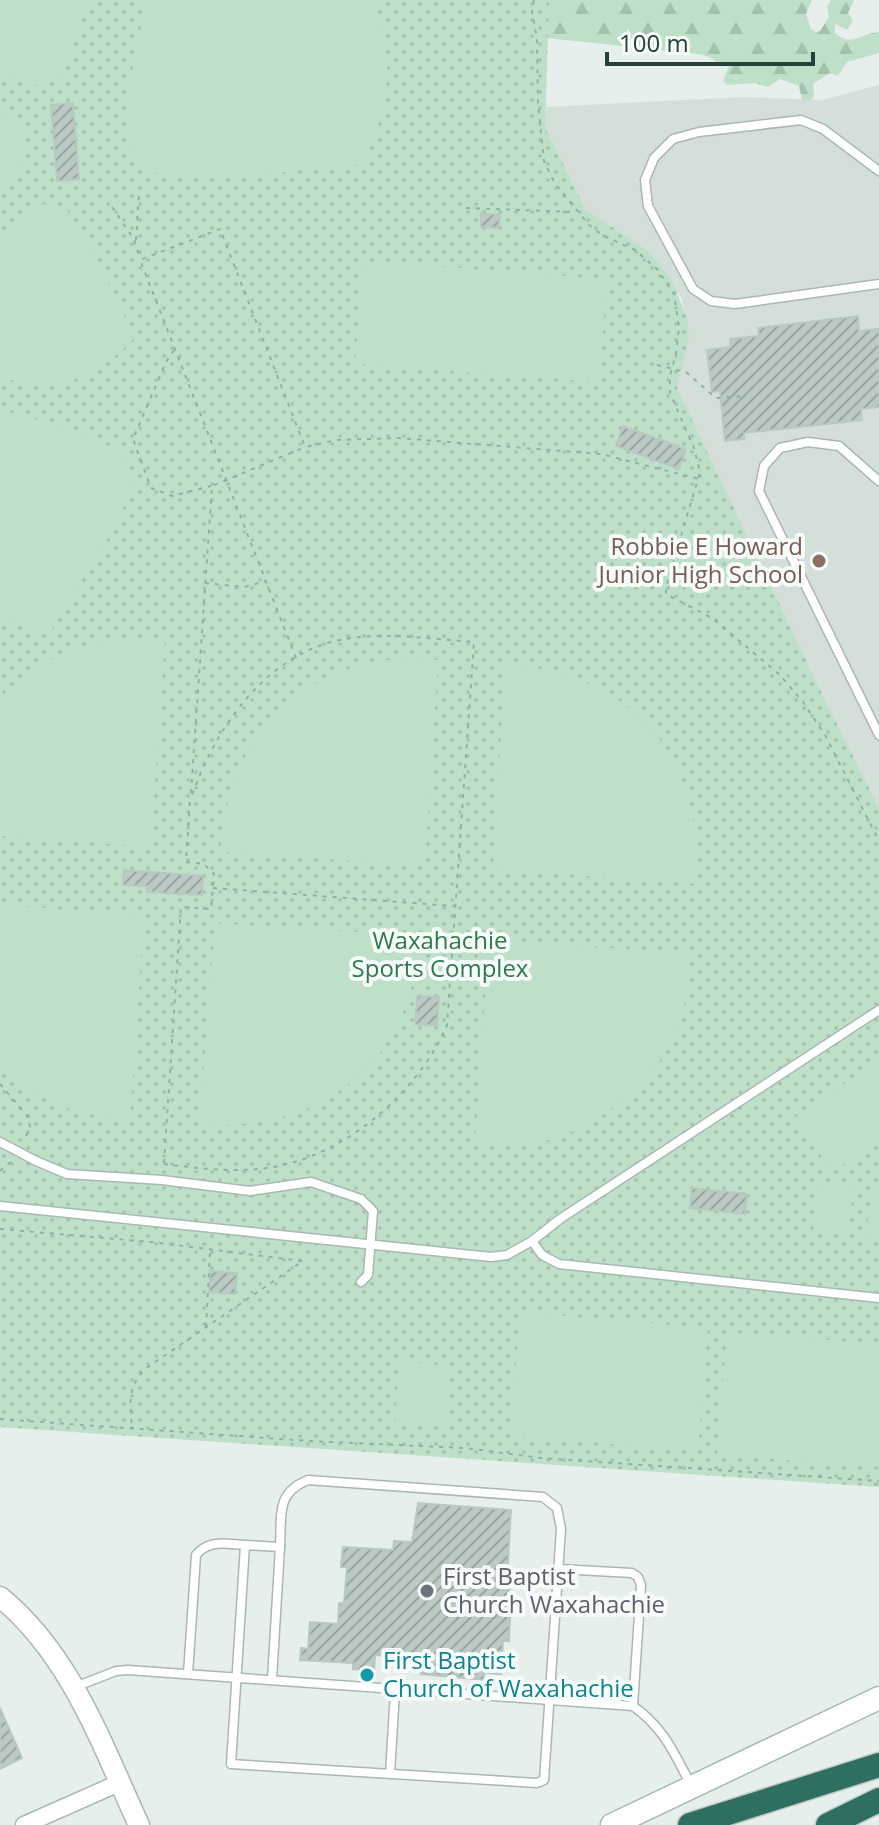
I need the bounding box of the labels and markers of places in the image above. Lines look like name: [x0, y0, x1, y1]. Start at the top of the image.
place label: Robbie E Howard Junior High School: [597, 529, 803, 590]
marker: Robbie E Howard Junior High School: [810, 552, 828, 570]
place label: First Baptist Church Waxahachie: [443, 1559, 665, 1620]
marker: First Baptist Church Waxahachie: [418, 1582, 436, 1600]
place label: First Baptist Church of Waxahachie: [383, 1643, 634, 1704]
marker: First Baptist Church of Waxahachie: [358, 1666, 376, 1684]

